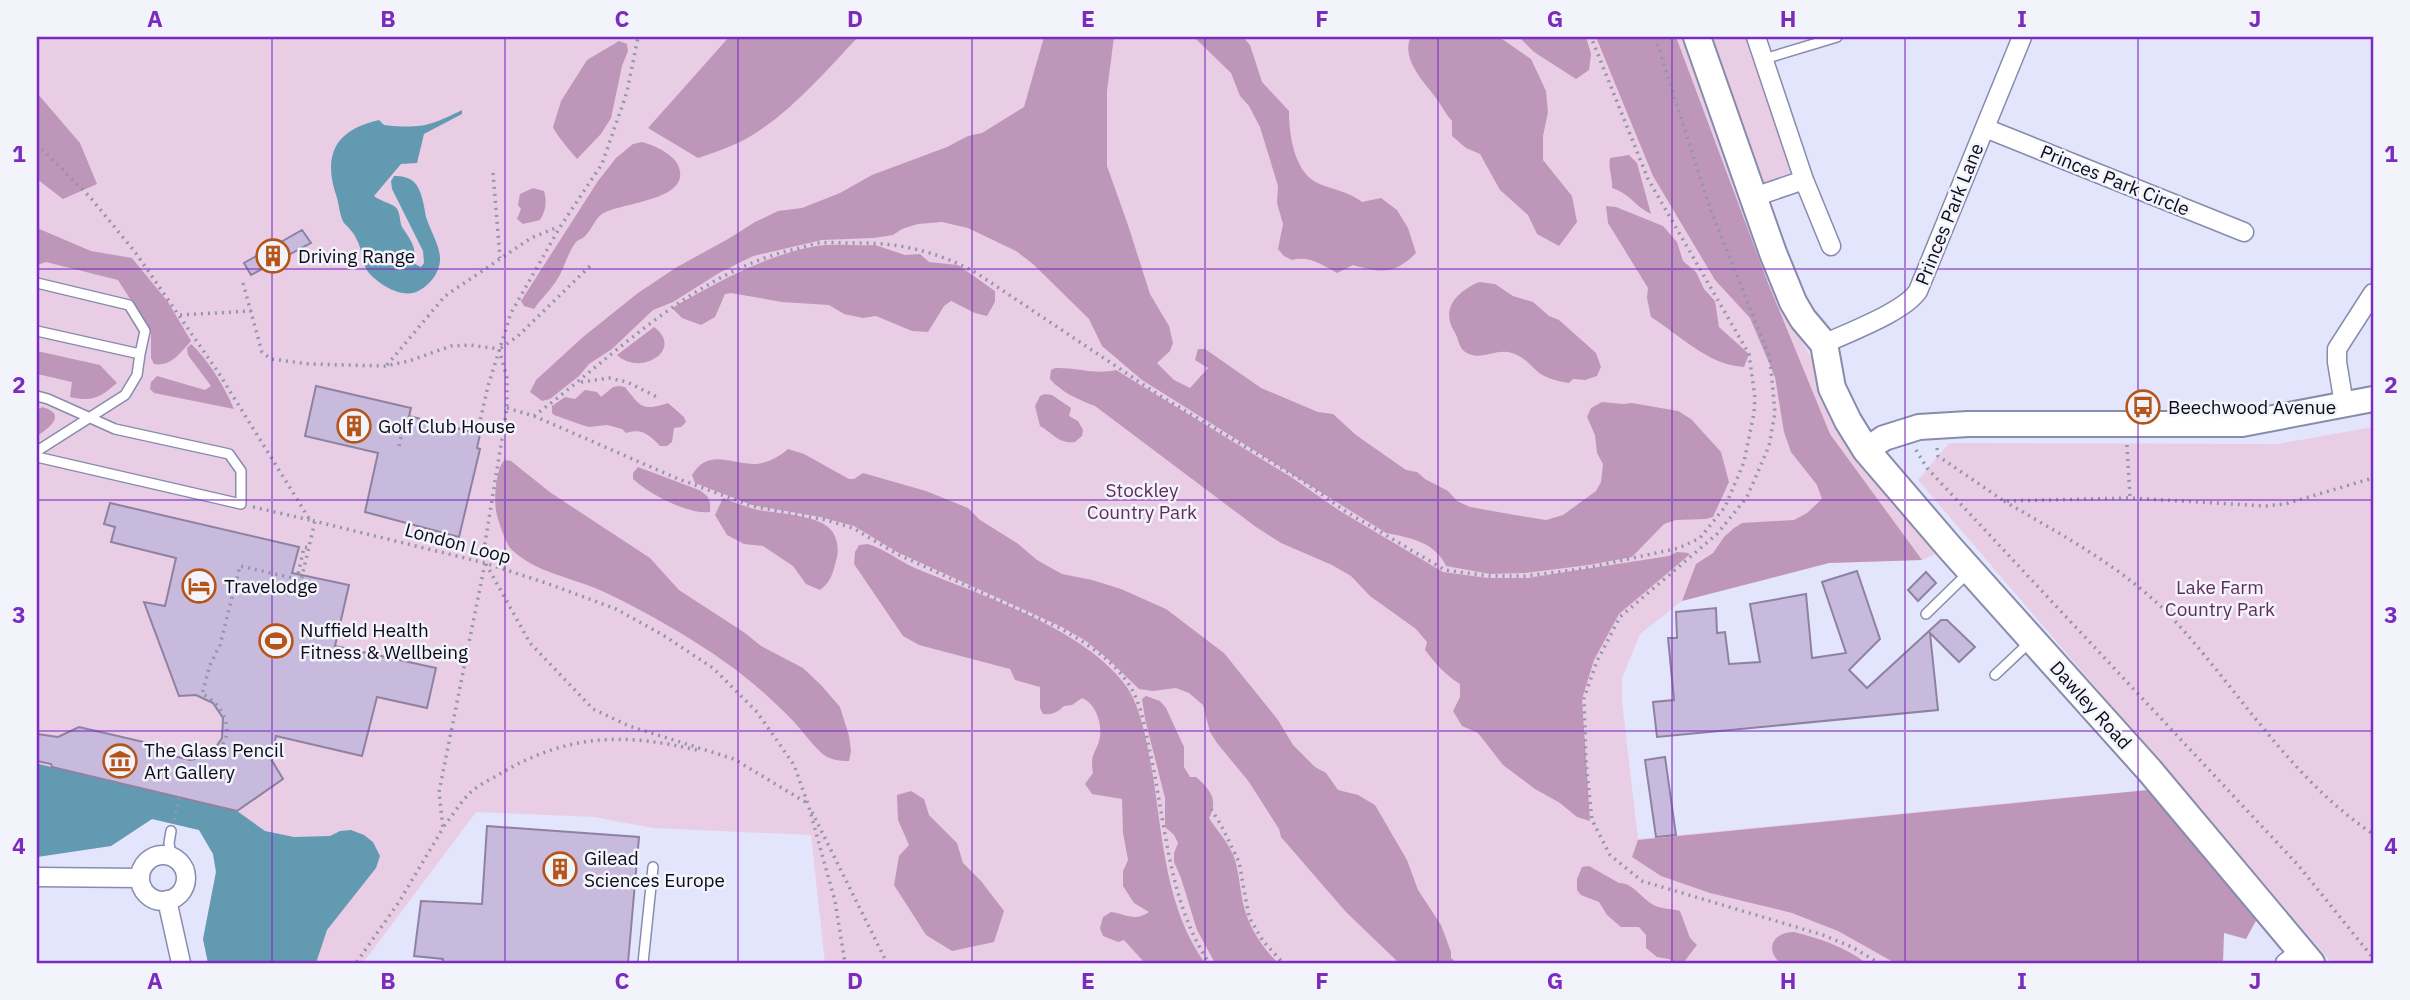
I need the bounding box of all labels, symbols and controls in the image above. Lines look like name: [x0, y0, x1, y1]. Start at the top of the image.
text: A: [147, 3, 163, 33]
text: B: [380, 3, 396, 33]
text: C: [615, 3, 630, 33]
text: D: [847, 3, 863, 33]
text: E: [1081, 3, 1095, 33]
text: F: [1315, 3, 1329, 33]
text: G: [1547, 3, 1563, 33]
text: H: [1780, 3, 1796, 33]
text: I: [2017, 3, 2027, 33]
text: J: [2249, 3, 2261, 33]
text: 1: [12, 138, 26, 168]
text: 1: [2384, 138, 2398, 168]
street label: Princes Park Lane: [1910, 139, 1988, 289]
street label: Princes Park Circle: [2037, 139, 2193, 221]
building icon: Driving Range: [254, 237, 292, 275]
place label: Driving Range: [298, 244, 415, 268]
text: 2: [12, 369, 26, 399]
text: 2: [2384, 369, 2398, 399]
bus stop icon: Beechwood Avenue: [2124, 388, 2162, 426]
place label: Beechwood Avenue: [2168, 395, 2336, 419]
building icon: Golf Club House: [335, 407, 373, 445]
place label: Golf Club House: [378, 414, 515, 438]
park label: Stockley Country Park: [1087, 478, 1197, 524]
street label: London Loop: [402, 517, 514, 569]
hotel icon: Travelodge: [180, 567, 218, 605]
place label: Travelodge: [224, 574, 318, 598]
park label: Lake Farm Country Park: [2165, 575, 2275, 621]
text: 3: [12, 599, 26, 629]
text: 3: [2384, 599, 2398, 629]
place label: Nuffield Health Fitness & Wellbeing: [300, 618, 468, 664]
sports icon: Nuffield Health Fitness & Wellbeing: [257, 622, 295, 660]
street label: Dawley Road: [2045, 656, 2137, 754]
place label: The Glass Pencil Art Gallery: [144, 738, 284, 784]
museum icon: The Glass Pencil Art Gallery: [101, 742, 139, 780]
text: 4: [12, 830, 26, 860]
text: 4: [2384, 830, 2398, 860]
place label: Gilead Sciences Europe: [584, 846, 725, 892]
building icon: Gilead Sciences Europe: [541, 850, 579, 888]
text: A: [147, 965, 163, 995]
text: B: [380, 965, 396, 995]
text: C: [615, 965, 630, 995]
text: D: [847, 965, 863, 995]
text: E: [1081, 965, 1095, 995]
text: F: [1315, 965, 1329, 995]
text: G: [1547, 965, 1563, 995]
text: H: [1780, 965, 1796, 995]
text: I: [2017, 965, 2027, 995]
text: J: [2249, 965, 2261, 995]

